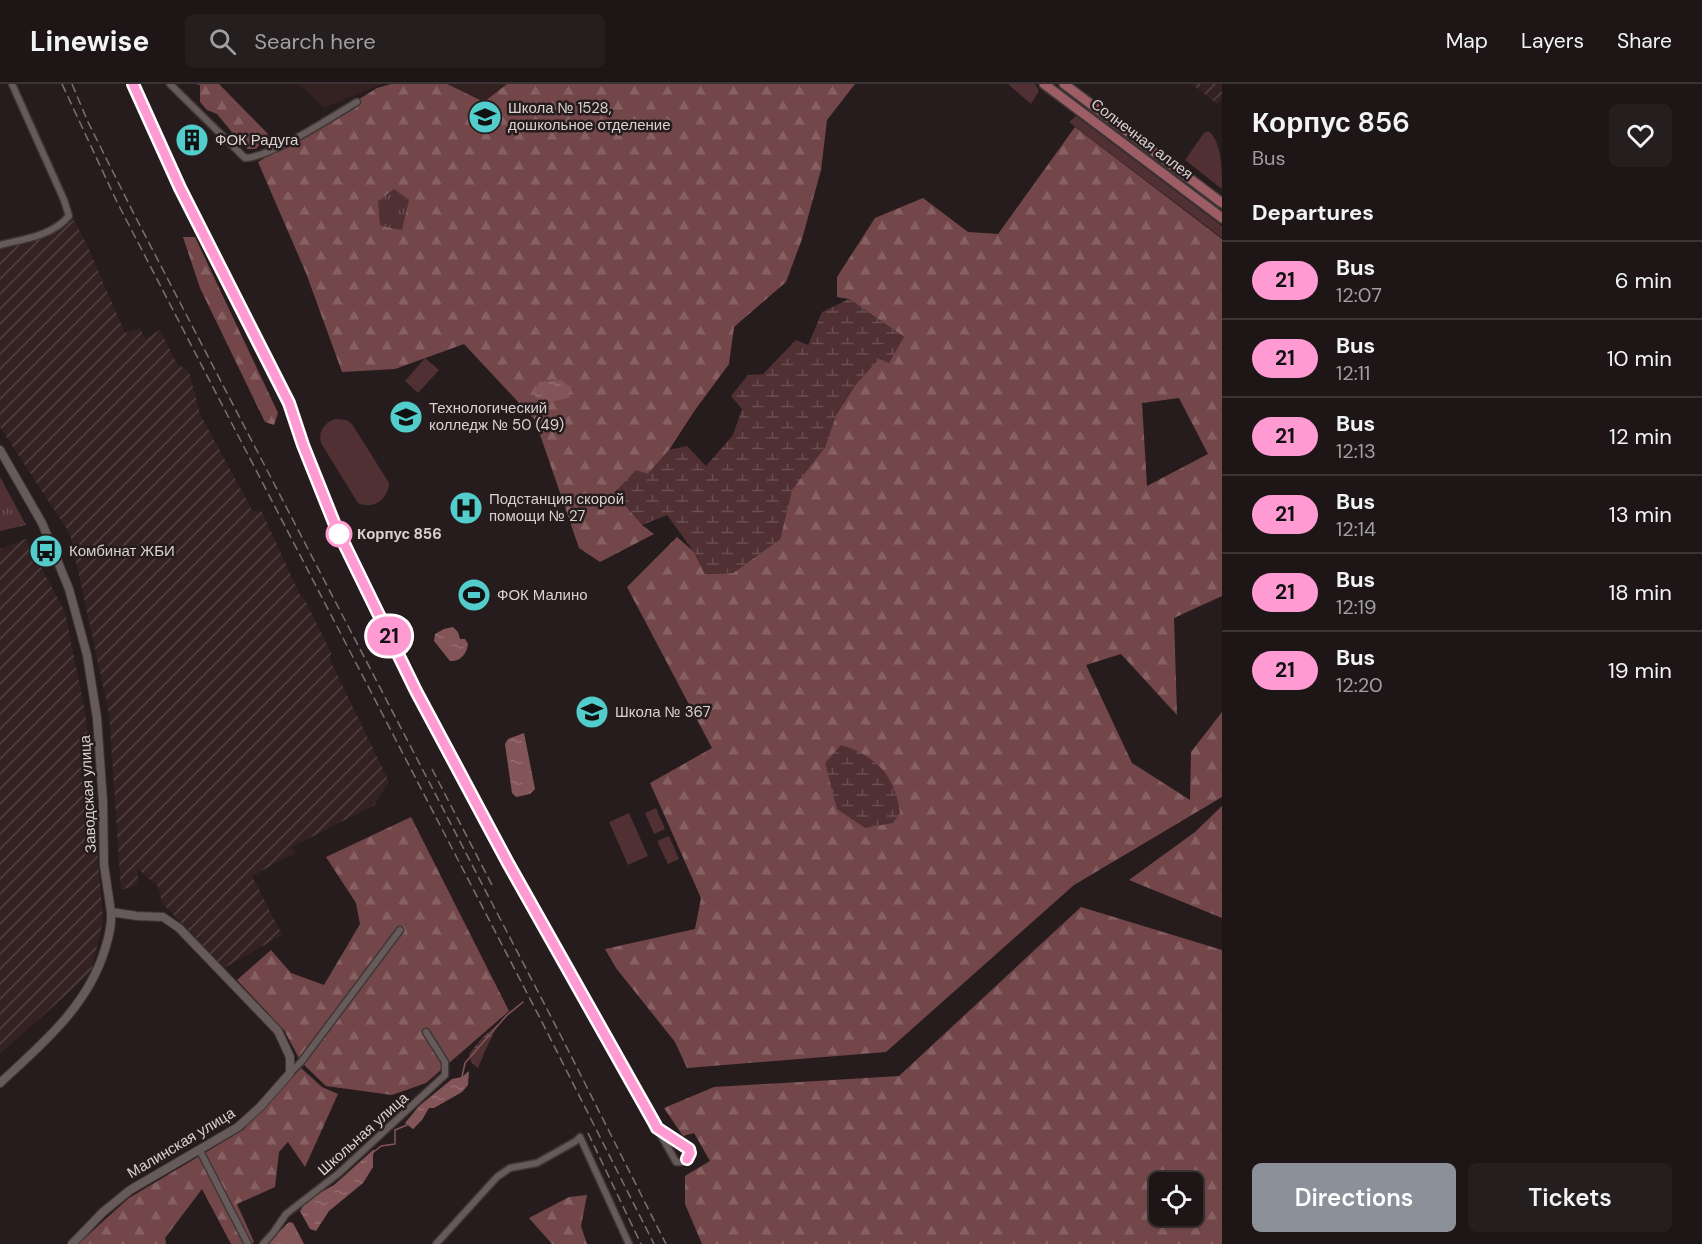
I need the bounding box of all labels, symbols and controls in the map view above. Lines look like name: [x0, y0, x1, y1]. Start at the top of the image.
search box: [185, 14, 605, 68]
text: Linewise: [30, 23, 149, 60]
icon: search: [206, 25, 239, 58]
text: Search here: [254, 27, 376, 56]
text: Map: [1446, 27, 1488, 55]
text: Layers: [1521, 27, 1584, 55]
text: Share: [1617, 27, 1672, 55]
street label: Солнечная аллея: [1087, 94, 1197, 184]
place label: Школа № 1528, дошкольное отделение: [508, 98, 670, 135]
school or university icon: Школа № 1528, дошкольное отделение: [467, 99, 503, 135]
text: Корпус 856: [1252, 104, 1410, 141]
button: heart: [1609, 104, 1672, 167]
building icon: ФОК Радуга: [174, 122, 210, 158]
place label: ФОК Радуга: [215, 130, 299, 150]
text: Bus: [1252, 145, 1286, 171]
text: Departures: [1252, 198, 1374, 227]
text: Bus: [1336, 253, 1375, 282]
text: 21: [1275, 266, 1295, 294]
text: 6 min: [1615, 266, 1672, 295]
text: 12:07: [1336, 282, 1382, 308]
text: Bus: [1336, 331, 1375, 360]
text: 21: [1275, 344, 1295, 372]
text: 10 min: [1607, 344, 1672, 373]
text: 12:11: [1336, 360, 1370, 386]
place label: Технологический колледж № 50 (49): [429, 398, 564, 435]
school or university icon: Технологический колледж № 50 (49): [388, 399, 424, 435]
text: Bus: [1336, 409, 1375, 438]
text: 21: [1275, 422, 1295, 450]
text: 12 min: [1609, 422, 1672, 451]
text: 12:13: [1336, 438, 1376, 464]
text: Bus: [1336, 487, 1375, 516]
place label: Подстанция скорой помощи № 27: [489, 489, 624, 526]
hospital icon: Подстанция скорой помощи № 27: [448, 490, 484, 526]
text: 21: [1275, 500, 1295, 528]
text: 13 min: [1609, 500, 1672, 529]
text: 12:14: [1336, 516, 1376, 542]
marker: Корпус 856: [326, 521, 352, 547]
place label: Корпус 856: [357, 524, 442, 544]
bus stop icon: Комбинат ЖБИ: [28, 533, 64, 569]
place label: Комбинат ЖБИ: [69, 541, 175, 561]
text: Bus: [1336, 565, 1375, 594]
sports icon: ФОК Малино: [456, 577, 492, 613]
text: 21: [1275, 578, 1295, 606]
text: 18 min: [1608, 578, 1672, 607]
place label: ФОК Малино: [497, 585, 588, 605]
text: 12:19: [1336, 594, 1377, 620]
line badge: 21: [362, 616, 416, 656]
text: 21: [379, 622, 399, 650]
text: Bus: [1336, 643, 1375, 672]
text: 21: [1275, 656, 1295, 684]
text: 19 min: [1608, 656, 1672, 685]
text: 12:20: [1336, 672, 1383, 698]
school or university icon: Школа № 367: [574, 694, 610, 730]
place label: Школа № 367: [615, 702, 711, 722]
street label: Заводская улица: [75, 734, 101, 853]
street label: Школьная улица: [314, 1088, 413, 1180]
street label: Малинская улица: [123, 1103, 239, 1183]
button: Directions: [1252, 1163, 1456, 1232]
button: Tickets: [1468, 1163, 1672, 1232]
map controls: [1149, 1172, 1203, 1226]
button: locate: [1149, 1172, 1203, 1226]

